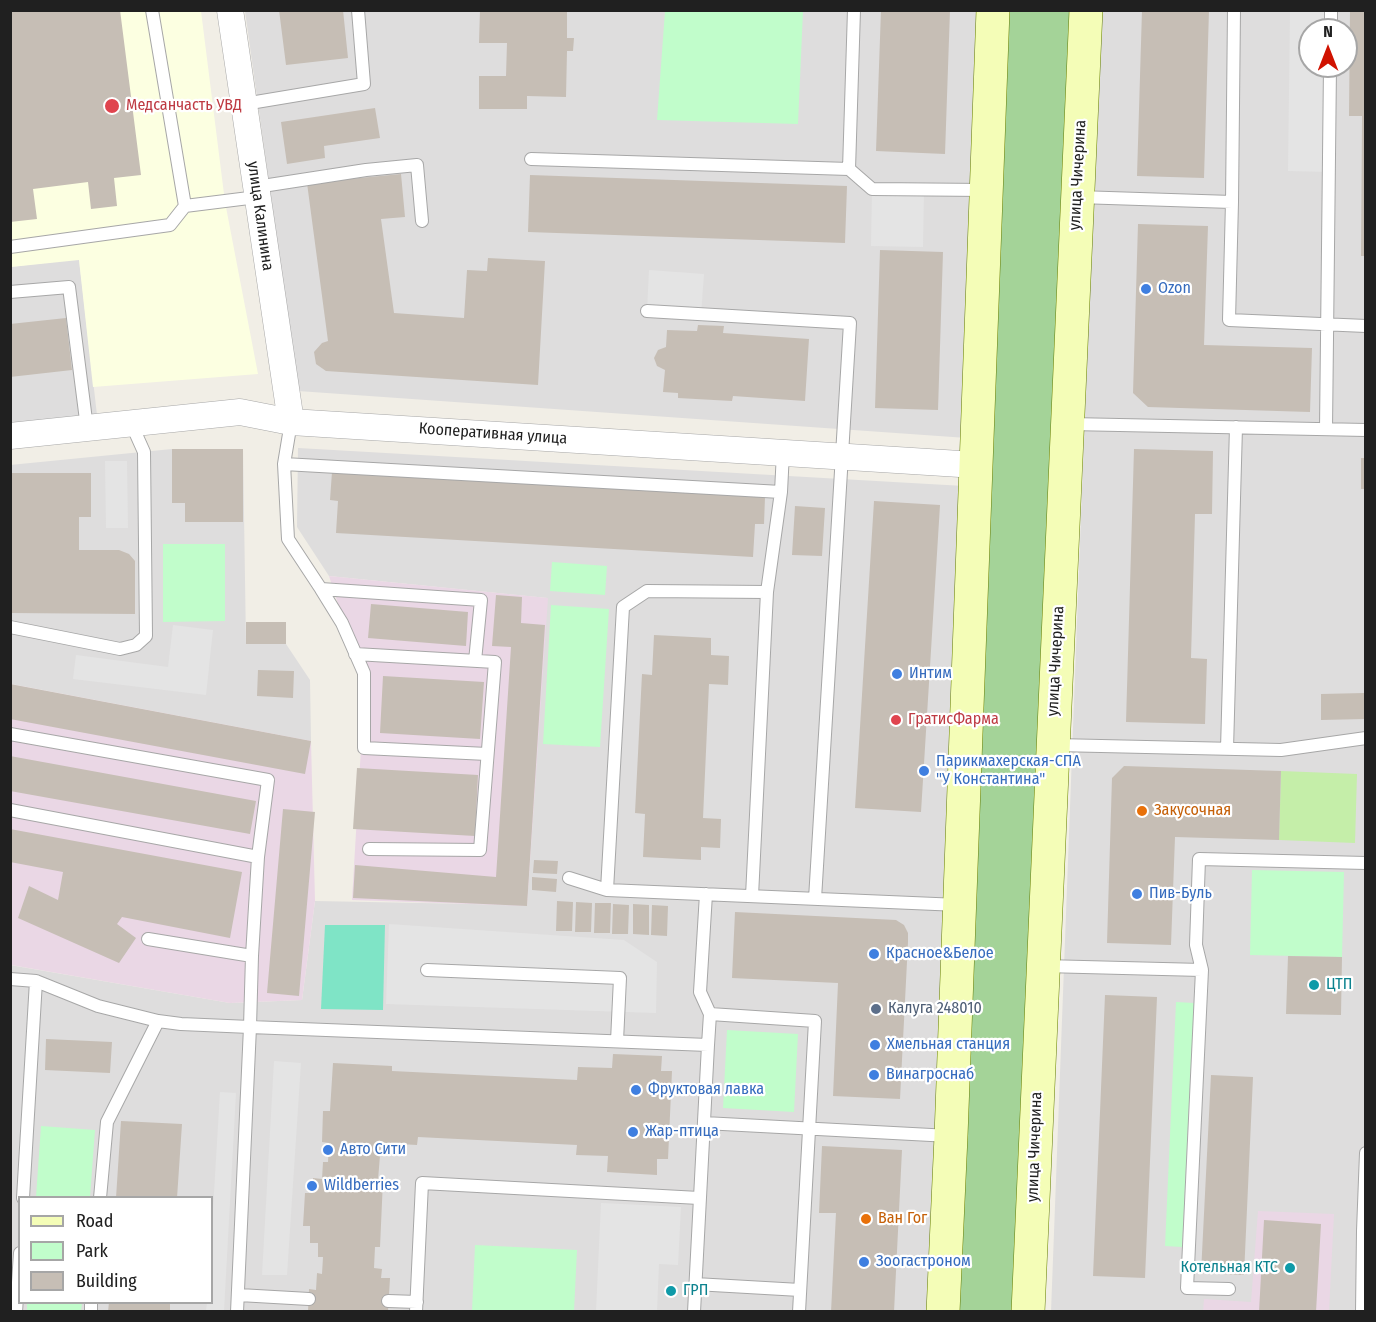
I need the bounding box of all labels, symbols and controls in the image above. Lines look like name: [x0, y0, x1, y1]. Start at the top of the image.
north arrow: [1298, 18, 1358, 78]
text: N: [1323, 22, 1333, 41]
place label: Медсанчасть УВД: [126, 96, 242, 116]
marker: Медсанчасть УВД: [103, 97, 121, 115]
street label: улица Чичерина: [1066, 119, 1090, 231]
street label: улица Калинина: [243, 160, 277, 272]
place label: Ozon: [1158, 279, 1191, 299]
marker: Ozon: [1139, 282, 1153, 296]
street label: Кооперативная улица: [418, 419, 568, 449]
street label: улица Чичерина: [1044, 605, 1068, 717]
place label: Интим: [909, 664, 952, 684]
marker: Интим: [890, 667, 904, 681]
place label: ГратисФарма: [908, 710, 999, 730]
marker: ГратисФарма: [889, 713, 903, 727]
place label: Парикмахерская-СПА "У Константина": [936, 752, 1081, 790]
marker: Парикмахерская-СПА "У Константина": [917, 764, 931, 778]
place label: Закусочная: [1154, 801, 1231, 821]
marker: Закусочная: [1135, 804, 1149, 818]
place label: Пив-Буль: [1149, 884, 1212, 904]
marker: Пив-Буль: [1130, 887, 1144, 901]
place label: Красное&Белое: [886, 944, 994, 964]
marker: Красное&Белое: [867, 947, 881, 961]
place label: ЦТП: [1326, 975, 1352, 995]
marker: ЦТП: [1307, 978, 1321, 992]
place label: Калуга 248010: [888, 999, 982, 1019]
marker: Калуга 248010: [869, 1002, 883, 1016]
place label: Хмельная станция: [887, 1035, 1010, 1055]
marker: Хмельная станция: [868, 1038, 882, 1052]
place label: Винагроснаб: [886, 1065, 974, 1085]
marker: Винагроснаб: [867, 1068, 881, 1082]
place label: Фруктовая лавка: [648, 1080, 764, 1100]
marker: Фруктовая лавка: [629, 1083, 643, 1097]
street label: улица Чичерина: [1023, 1091, 1047, 1203]
place label: Жар-птица: [645, 1122, 719, 1142]
marker: Жар-птица: [626, 1125, 640, 1139]
place label: Авто Сити: [340, 1140, 406, 1160]
marker: Авто Сити: [321, 1143, 335, 1157]
place label: Wildberries: [324, 1176, 399, 1196]
marker: Wildberries: [305, 1179, 319, 1193]
legend: [18, 1196, 213, 1304]
place label: Ван Гог: [878, 1209, 927, 1229]
text: Road: [76, 1210, 113, 1232]
marker: Ван Гог: [859, 1212, 873, 1226]
text: Park: [76, 1240, 108, 1262]
place label: Зоогастроном: [876, 1252, 971, 1272]
marker: Зоогастроном: [857, 1255, 871, 1269]
place label: Котельная КТС: [1181, 1258, 1278, 1278]
marker: Котельная КТС: [1283, 1261, 1297, 1275]
text: Building: [76, 1270, 137, 1292]
place label: ГРП: [683, 1281, 708, 1301]
marker: ГРП: [664, 1284, 678, 1298]

